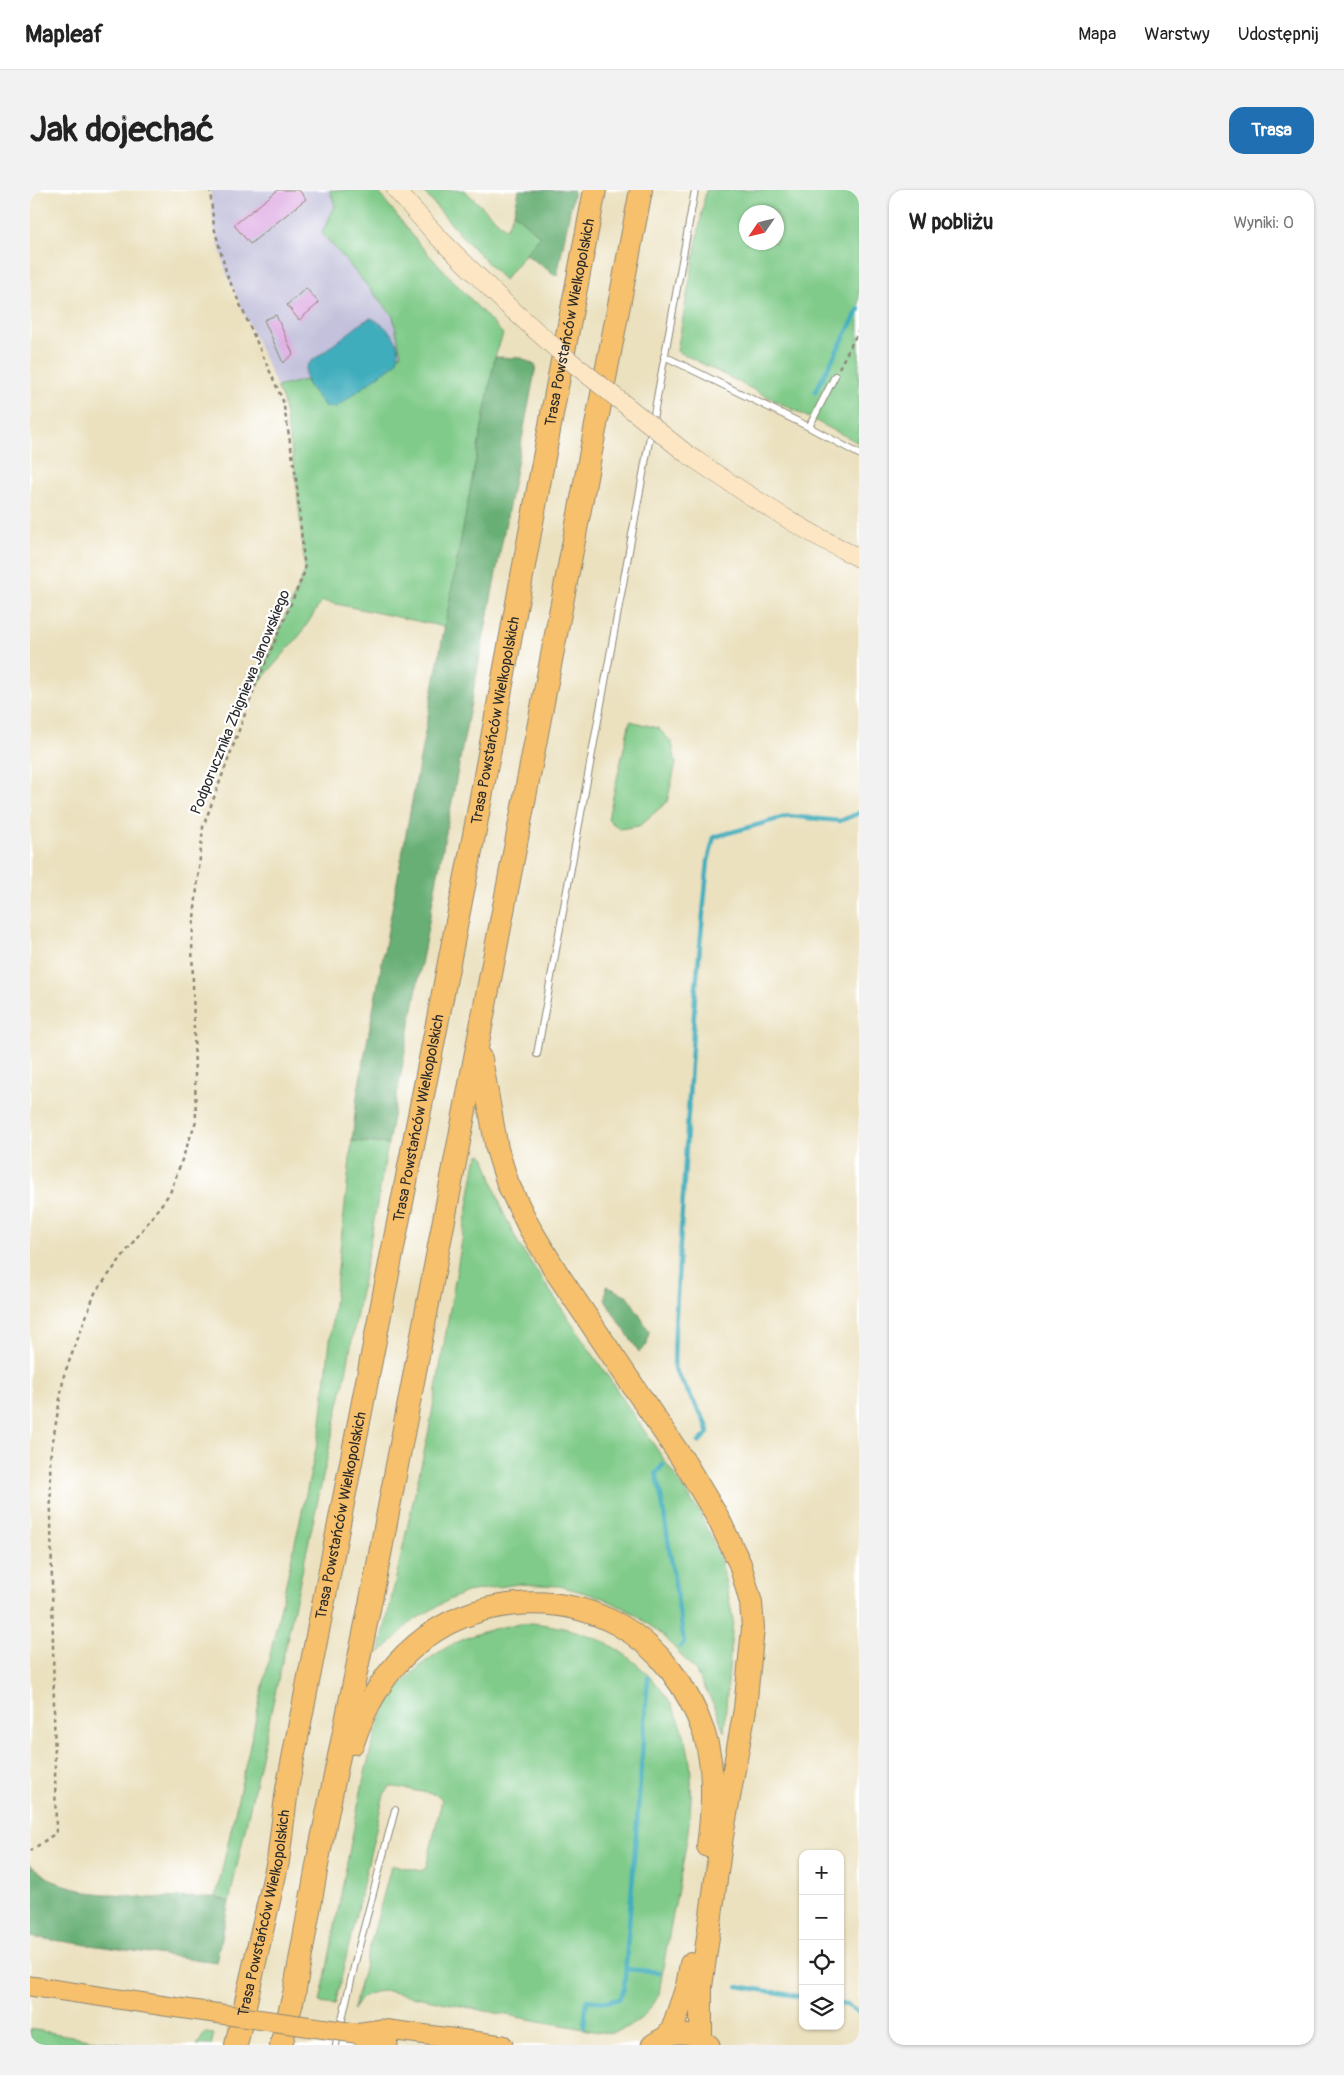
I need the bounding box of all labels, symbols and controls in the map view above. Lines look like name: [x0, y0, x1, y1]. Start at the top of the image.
text: Mapleaf: [25, 20, 103, 49]
text: Mapa: [1078, 23, 1116, 46]
text: Warstwy: [1144, 23, 1210, 46]
text: Udostępnij: [1238, 23, 1319, 46]
button: Trasa: [1229, 107, 1314, 154]
text: Jak dojechać: [30, 108, 214, 152]
north arrow: [739, 205, 784, 250]
text: W pobliżu: [909, 209, 993, 236]
text: Wyniki: 0: [1233, 213, 1294, 233]
street label: Trasa Powstańców Wielkopolskich: [541, 217, 599, 428]
street label: Podporucznika Zbigniewa Janowskiego: [187, 587, 294, 817]
street label: Trasa Powstańców Wielkopolskich: [467, 615, 524, 826]
street label: Trasa Powstańców Wielkopolskich: [389, 1013, 449, 1224]
street label: Trasa Powstańców Wielkopolskich: [311, 1410, 371, 1621]
street label: Trasa Powstańców Wielkopolskich: [234, 1808, 294, 2019]
map controls: [799, 1850, 844, 2030]
button: +: [799, 1850, 844, 1895]
button: −: [799, 1895, 844, 1940]
button: locate: [799, 1940, 844, 1985]
button: layers: [799, 1985, 844, 2030]

